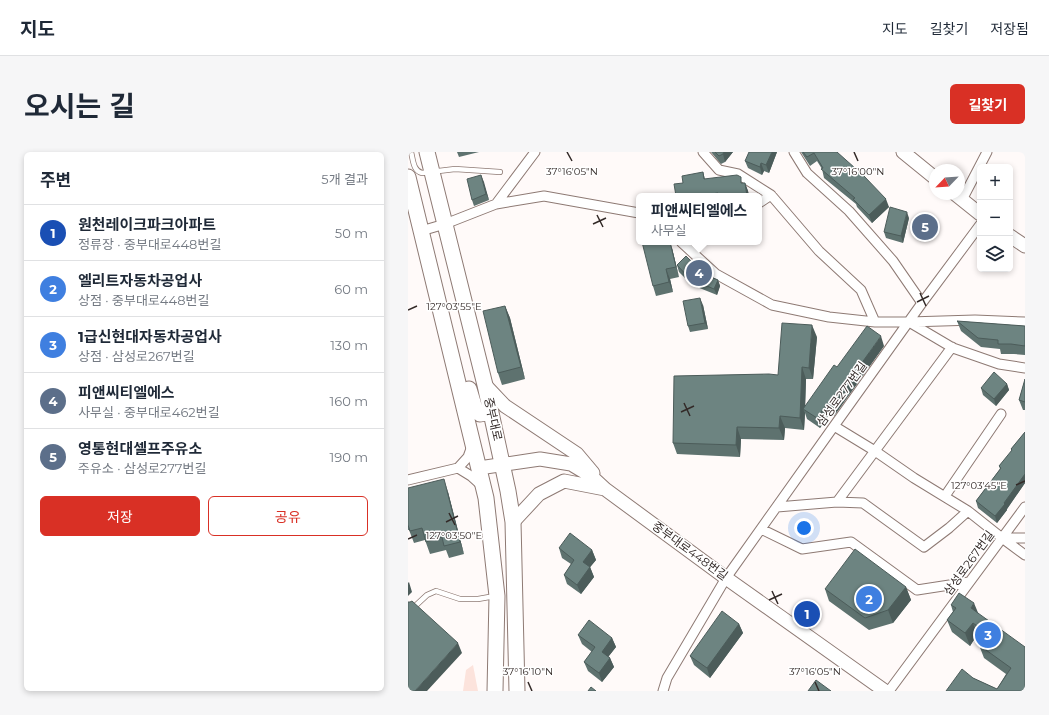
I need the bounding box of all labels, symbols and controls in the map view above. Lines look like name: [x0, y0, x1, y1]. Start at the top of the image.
text: 지도: [20, 18, 55, 41]
text: 지도: [882, 20, 908, 38]
text: 길찾기: [930, 20, 968, 38]
text: 저장됨: [990, 20, 1029, 38]
button: 길찾기: [950, 84, 1025, 124]
text: 오시는 길: [24, 89, 135, 123]
north arrow: [929, 164, 965, 200]
map controls: [977, 164, 1013, 272]
button: +: [977, 164, 1013, 200]
text: 37°16'05"N: [546, 165, 598, 178]
text: 37°16'00"N: [832, 165, 884, 178]
text: 주변: [40, 170, 71, 190]
text: 5개 결과: [321, 171, 368, 187]
popup: [636, 193, 762, 245]
button: −: [977, 200, 1013, 236]
text: 피앤씨티엘에스: [651, 201, 747, 220]
pin: 5: [912, 212, 938, 242]
text: 원천레이크파크아파트: [78, 215, 216, 234]
text: 사무실: [651, 222, 687, 238]
text: 1: [50, 225, 56, 241]
text: 50 m: [335, 225, 368, 241]
text: 정류장 · 중부대로448번길: [78, 236, 221, 252]
button: layers: [977, 236, 1013, 272]
pin: 4: [686, 258, 712, 288]
text: 엘리트자동차공업사: [78, 271, 202, 290]
text: 2: [49, 281, 57, 297]
text: 60 m: [334, 281, 368, 297]
text: 상점 · 중부대로448번길: [78, 292, 209, 308]
text: 127°03'55"E: [426, 300, 482, 313]
text: 1급신현대자동차공업사: [78, 327, 222, 346]
text: 3: [49, 337, 57, 353]
text: 130 m: [330, 337, 368, 353]
text: 상점 · 삼성로267번길: [78, 348, 195, 364]
street label: 삼성로277번길: [813, 358, 870, 429]
text: 피앤씨티엘에스: [78, 383, 175, 402]
text: 4: [49, 393, 57, 409]
text: 160 m: [330, 393, 368, 409]
street label: 중부대로: [481, 396, 506, 442]
text: 사무실 · 중부대로462번길: [78, 404, 220, 420]
text: 영통현대셀프주유소: [78, 439, 202, 458]
text: 5: [49, 449, 57, 465]
text: 190 m: [330, 449, 368, 465]
text: 주유소 · 삼성로277번길: [78, 460, 206, 476]
text: 127°03'45"E: [951, 479, 1007, 492]
button: 저장: [40, 496, 200, 536]
button: 공유: [208, 496, 368, 536]
street label: 중부대로448번길: [650, 518, 731, 583]
your location: [794, 518, 814, 538]
street label: 삼성로267번길: [940, 527, 997, 598]
text: 127°03'50"E: [426, 529, 482, 542]
pin: 2: [856, 584, 882, 614]
pin: 1: [794, 599, 820, 629]
pin: 3: [975, 620, 1001, 650]
text: 37°16'10"N: [503, 665, 553, 678]
text: 37°16'05"N: [789, 665, 841, 678]

